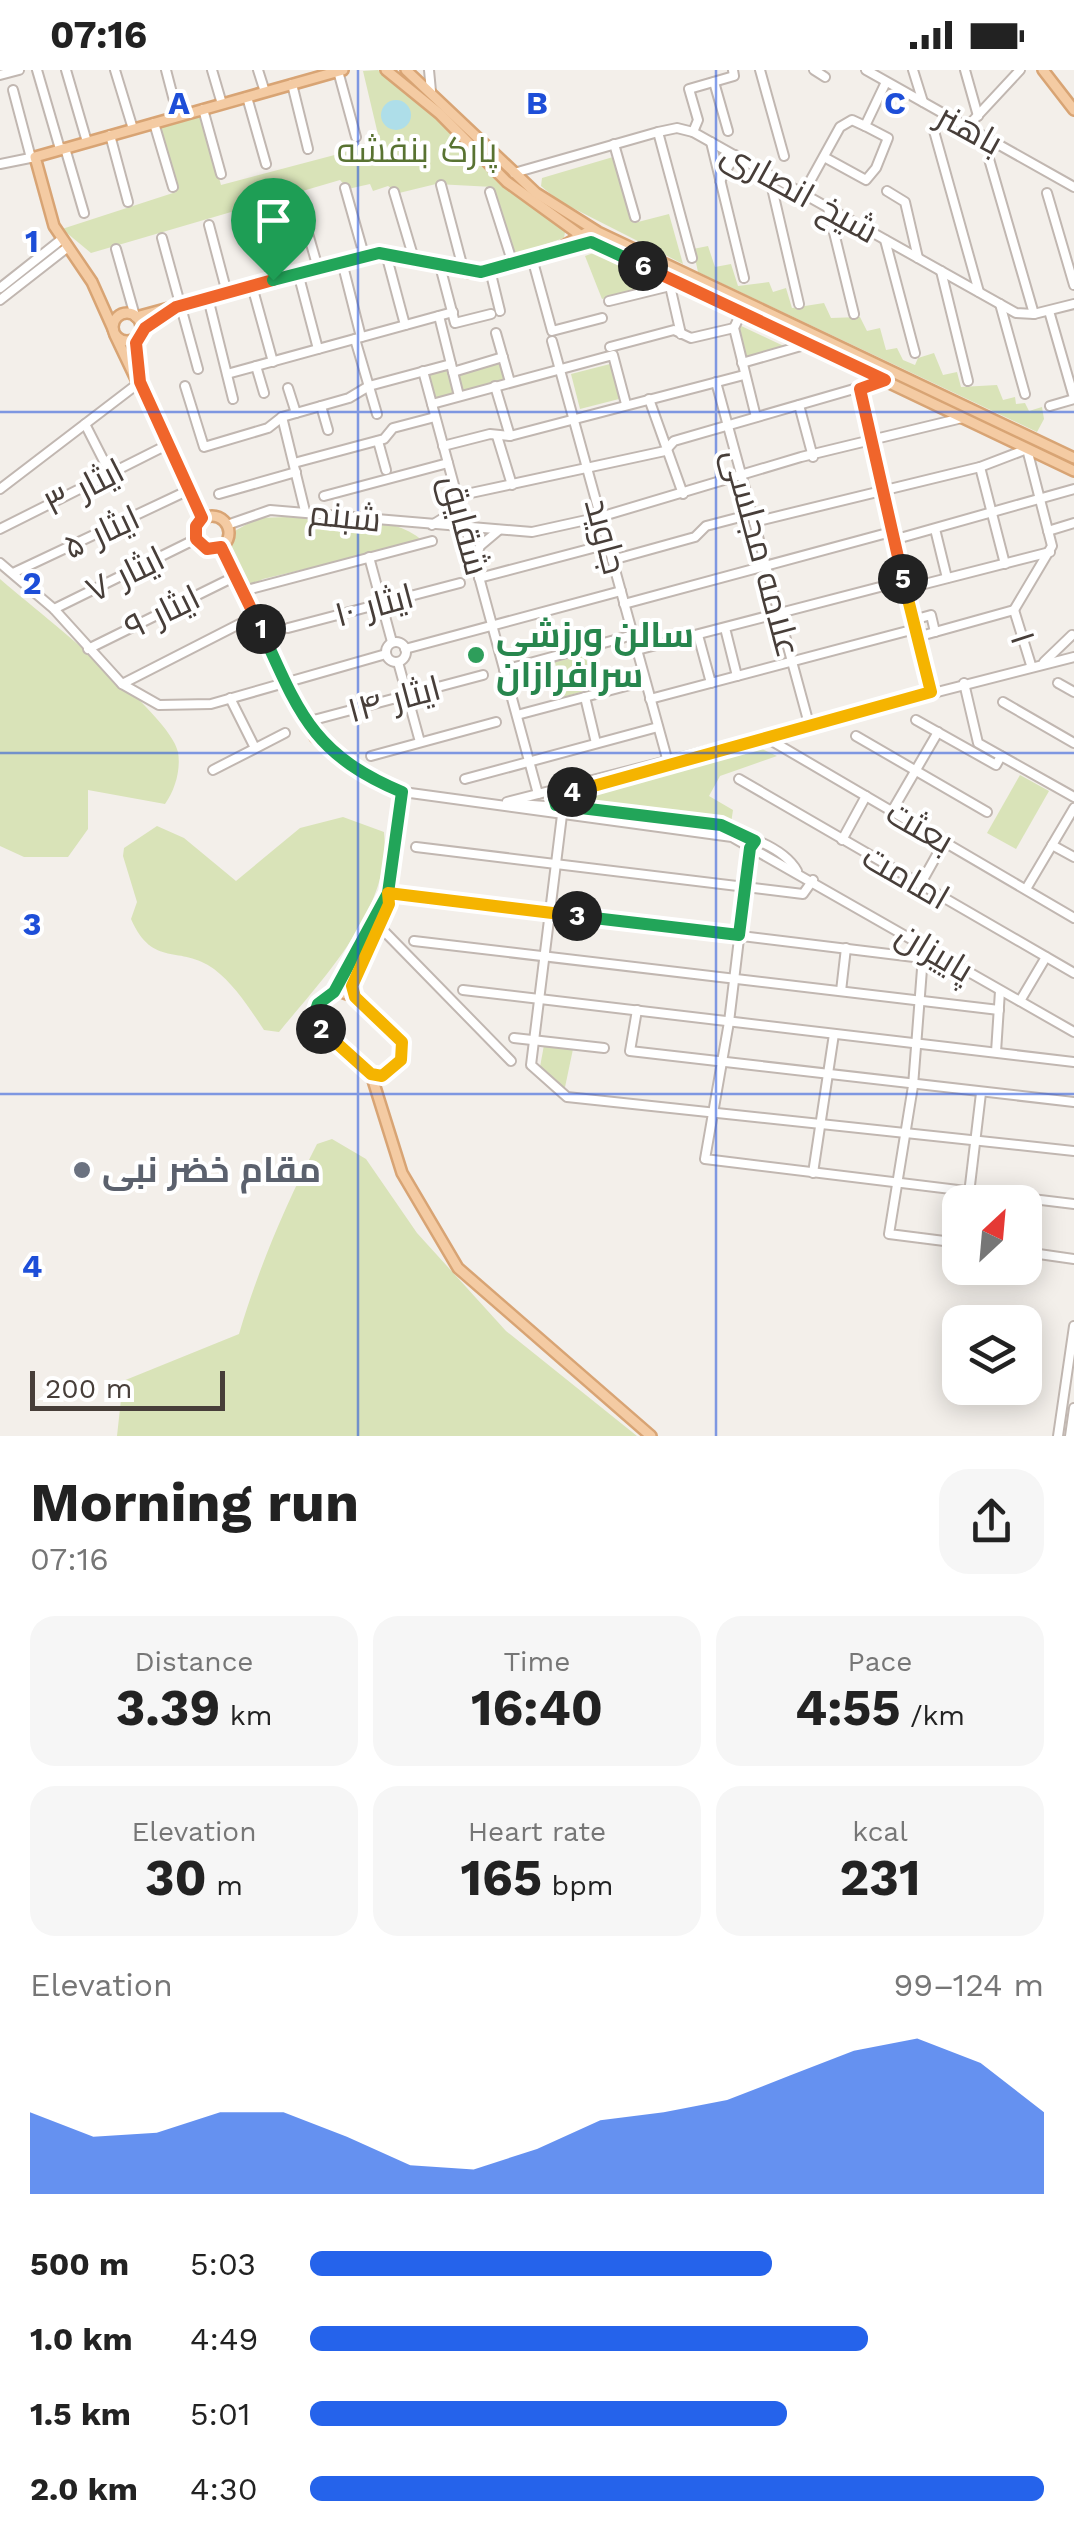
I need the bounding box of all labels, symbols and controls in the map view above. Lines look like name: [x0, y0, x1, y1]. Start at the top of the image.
text: 07:16: [50, 13, 147, 57]
text: A: [168, 84, 190, 122]
text: B: [526, 84, 548, 122]
text: C: [884, 84, 906, 122]
street label: باهنر: [928, 93, 1010, 164]
park label: پارک بنفشه: [337, 129, 497, 173]
street label: شیخ انصاری: [713, 132, 886, 254]
pin: [231, 178, 316, 281]
icon: arrive: [246, 193, 301, 248]
text: 1: [25, 222, 39, 260]
pin: 6: [618, 241, 668, 291]
text: 6: [634, 249, 652, 282]
street label: علامه مجلسی: [714, 444, 810, 662]
street label: ایثار ۳: [37, 449, 131, 525]
street label: شقایق: [431, 470, 499, 580]
street label: شبنم: [306, 491, 383, 544]
street label: جاوید: [576, 493, 636, 579]
street label: ایثار ۵: [56, 496, 146, 568]
street label: ایثار ۷: [79, 537, 171, 611]
pin: 5: [878, 554, 928, 604]
text: 5: [895, 562, 911, 595]
text: 2: [22, 564, 42, 602]
street label: ایثار ۱۰: [330, 574, 418, 636]
street label: ایثار ۹: [117, 576, 207, 648]
pin: 1: [236, 604, 286, 654]
text: 1: [255, 612, 267, 645]
place label: سالن ورزشی سرافرازان: [496, 614, 694, 696]
street label: ۱: [1001, 626, 1045, 650]
marker: سالن ورزشی سرافرازان: [465, 644, 487, 666]
street label: ایثار ۱۴: [343, 666, 445, 732]
pin: 4: [547, 767, 597, 817]
text: 4: [563, 775, 581, 808]
street label: بعثت: [879, 791, 961, 863]
street label: امامت: [855, 835, 957, 919]
pin: 3: [552, 891, 602, 941]
text: 3: [569, 899, 585, 932]
text: 3: [23, 905, 41, 943]
street label: پاییزان: [888, 913, 981, 993]
pin: 2: [296, 1004, 346, 1054]
text: 2: [313, 1012, 329, 1045]
place label: مقام خضر نبی: [102, 1149, 321, 1194]
marker: مقام خضر نبی: [71, 1159, 93, 1181]
north arrow: [942, 1185, 1042, 1285]
map controls: [942, 1185, 1042, 1405]
text: 4: [22, 1247, 42, 1285]
button: layers: [942, 1305, 1042, 1405]
scale bar: [30, 1366, 225, 1410]
text: 200 m: [45, 1372, 132, 1405]
button: share: [939, 1469, 1044, 1574]
text: Morning run: [30, 1470, 359, 1534]
text: 07:16: [30, 1540, 109, 1578]
text: Distance: [134, 1645, 254, 1678]
text: Time: [504, 1645, 570, 1678]
text: Pace: [848, 1645, 912, 1678]
text: 3.39: [116, 1678, 220, 1737]
text: 16:40: [471, 1678, 603, 1737]
text: 4:55: [795, 1678, 901, 1737]
text: km: [220, 1699, 272, 1732]
text: /km: [901, 1699, 965, 1732]
text: Elevation: [132, 1815, 257, 1848]
text: Heart rate: [468, 1815, 606, 1848]
text: kcal: [852, 1815, 908, 1848]
text: 30: [145, 1848, 207, 1907]
text: 165: [461, 1848, 542, 1907]
text: 231: [840, 1848, 921, 1907]
text: m: [207, 1869, 243, 1902]
text: bpm: [542, 1869, 613, 1902]
text: Elevation: [30, 1966, 173, 2004]
text: 99–124 m: [893, 1966, 1044, 2004]
text: 500 m: [30, 2245, 129, 2283]
text: 5:03: [190, 2245, 256, 2283]
text: 1.0 km: [30, 2320, 133, 2358]
text: 4:49: [190, 2320, 258, 2358]
text: 1.5 km: [30, 2395, 131, 2433]
text: 5:01: [190, 2395, 250, 2433]
text: 2.0 km: [30, 2470, 138, 2508]
text: 4:30: [190, 2470, 258, 2508]

